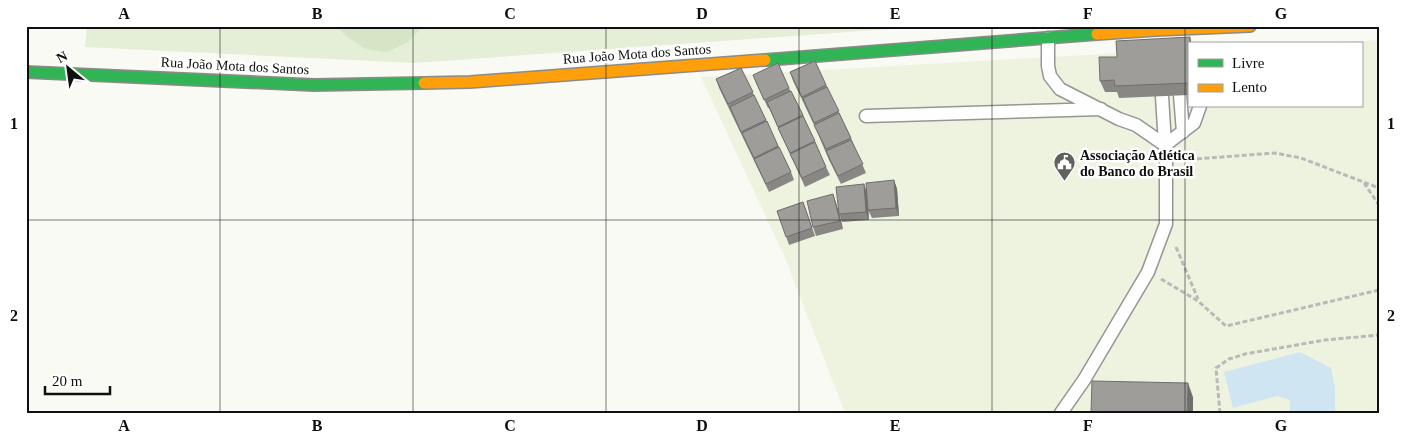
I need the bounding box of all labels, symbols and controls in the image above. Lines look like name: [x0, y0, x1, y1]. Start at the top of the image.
text: A: [118, 5, 130, 22]
text: B: [312, 5, 323, 22]
text: C: [504, 5, 516, 22]
text: D: [696, 5, 708, 22]
text: E: [890, 5, 900, 22]
text: F: [1083, 5, 1093, 22]
text: G: [1275, 5, 1288, 22]
street label: Rua João Mota dos Santos: [562, 41, 712, 67]
north arrow: [42, 42, 92, 92]
legend: [1188, 42, 1362, 108]
text: N: [54, 48, 70, 66]
street label: Rua João Mota dos Santos: [160, 55, 310, 77]
text: Livre: [1232, 55, 1265, 71]
text: Lento: [1232, 79, 1267, 95]
text: 1: [10, 115, 18, 132]
text: 1: [1387, 115, 1395, 132]
place label: Associação Atlética do Banco do Brasil: [1080, 148, 1195, 179]
public building icon: Associação Atlética do Banco do Brasil: [1052, 151, 1076, 182]
text: 2: [10, 307, 18, 324]
text: 2: [1387, 307, 1395, 324]
scale bar: [45, 364, 110, 396]
text: 20 m: [52, 373, 83, 389]
text: A: [118, 417, 130, 434]
text: B: [312, 417, 323, 434]
text: C: [504, 417, 516, 434]
text: D: [696, 417, 708, 434]
text: E: [890, 417, 900, 434]
text: F: [1083, 417, 1093, 434]
text: G: [1275, 417, 1288, 434]

